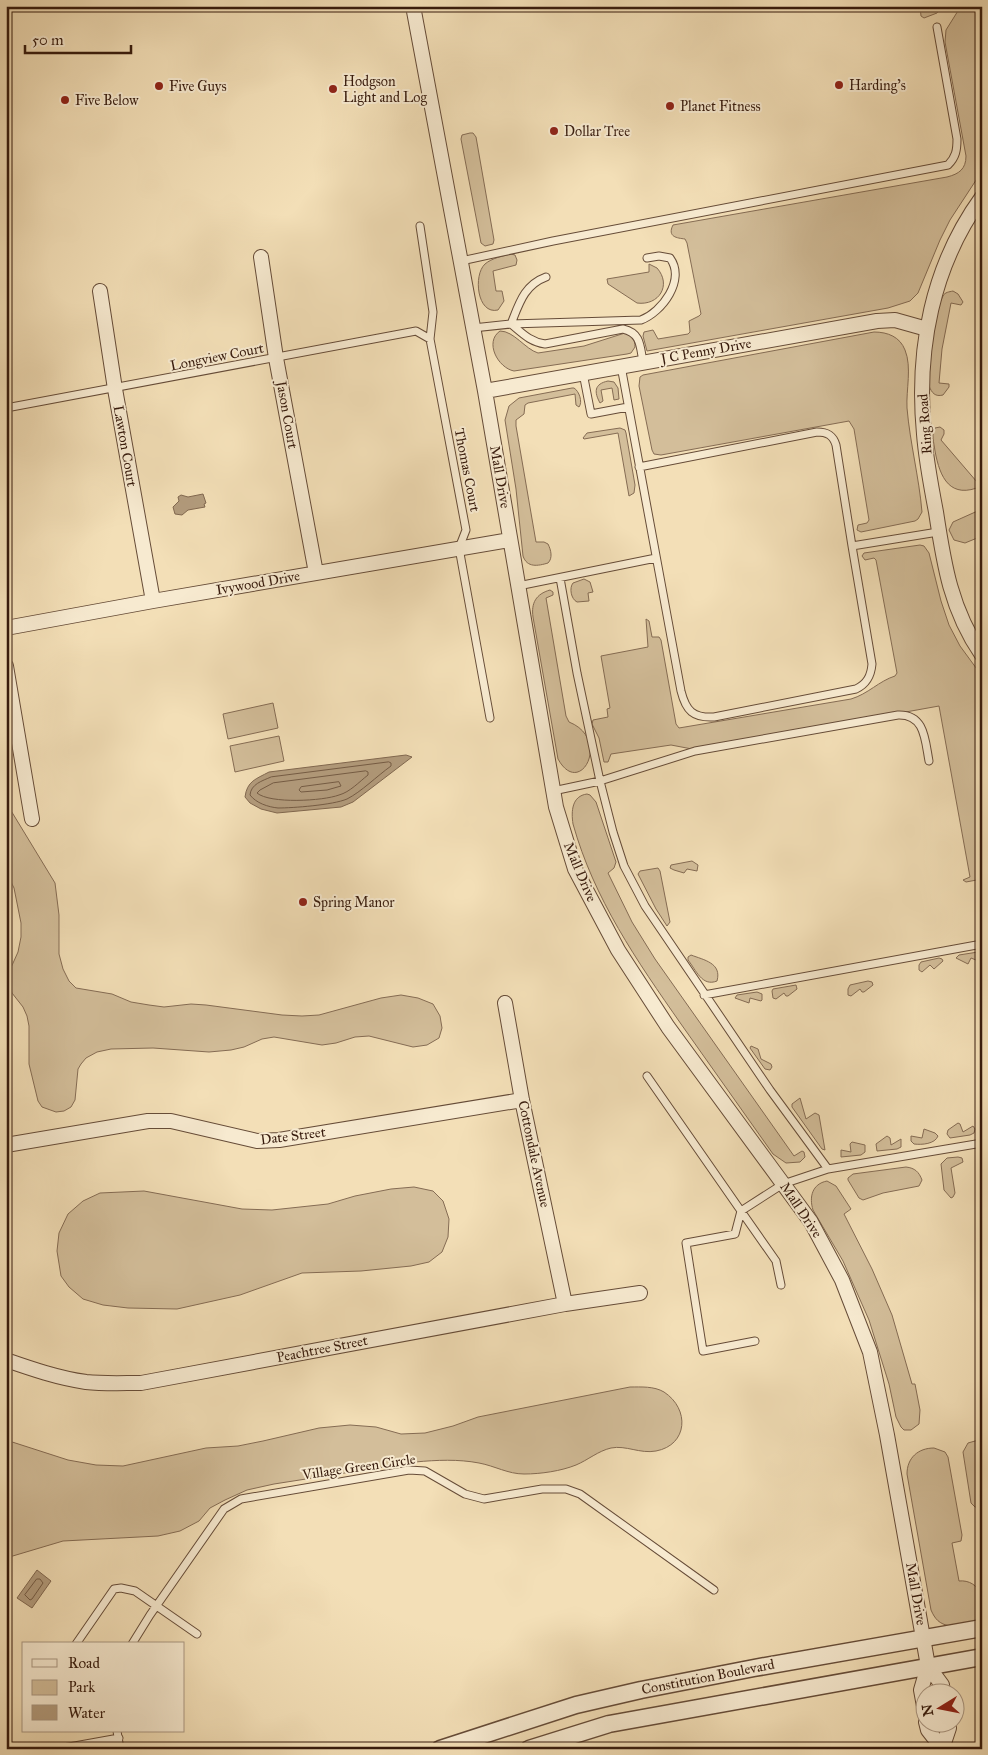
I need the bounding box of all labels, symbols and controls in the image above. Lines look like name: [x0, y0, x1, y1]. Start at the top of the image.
scale bar: [25, 22, 131, 54]
text: 50 m: [32, 31, 64, 49]
place label: Hodgson Light and Log: [343, 73, 427, 106]
place label: Harding's: [849, 77, 906, 94]
place label: Five Guys: [169, 78, 227, 95]
marker: Harding's: [833, 79, 845, 91]
marker: Five Guys: [153, 80, 165, 92]
marker: Hodgson Light and Log: [327, 83, 339, 95]
place label: Five Below: [75, 92, 139, 109]
marker: Five Below: [59, 94, 71, 106]
place label: Planet Fitness: [680, 98, 761, 115]
marker: Planet Fitness: [664, 100, 676, 112]
place label: Dollar Tree: [564, 123, 630, 140]
marker: Dollar Tree: [548, 125, 560, 137]
street label: J C Penny Drive: [657, 335, 753, 369]
street label: Longview Court: [169, 340, 265, 374]
street label: Jason Court: [271, 378, 301, 450]
street label: Ring Road: [914, 393, 936, 455]
street label: Lawton Court: [109, 404, 141, 488]
street label: Thomas Court: [451, 427, 483, 513]
street label: Mall Drive: [486, 444, 514, 510]
street label: Ivywood Drive: [215, 567, 301, 599]
street label: Mall Drive: [560, 840, 600, 905]
place label: Spring Manor: [313, 894, 395, 911]
marker: Spring Manor: [297, 896, 309, 908]
street label: Cottondale Avenue: [514, 1099, 554, 1209]
street label: Date Street: [259, 1124, 327, 1148]
street label: Mall Drive: [776, 1179, 826, 1241]
street label: Peachtree Street: [275, 1332, 369, 1366]
street label: Village Green Circle: [300, 1451, 417, 1483]
street label: Mall Drive: [902, 1561, 930, 1627]
legend: [22, 1642, 185, 1732]
text: Road: [68, 1654, 100, 1672]
street label: Constitution Boulevard: [640, 1656, 776, 1698]
text: Park: [68, 1678, 95, 1696]
north arrow: [916, 1682, 966, 1732]
text: N: [918, 1703, 937, 1717]
text: Water: [68, 1704, 105, 1722]

